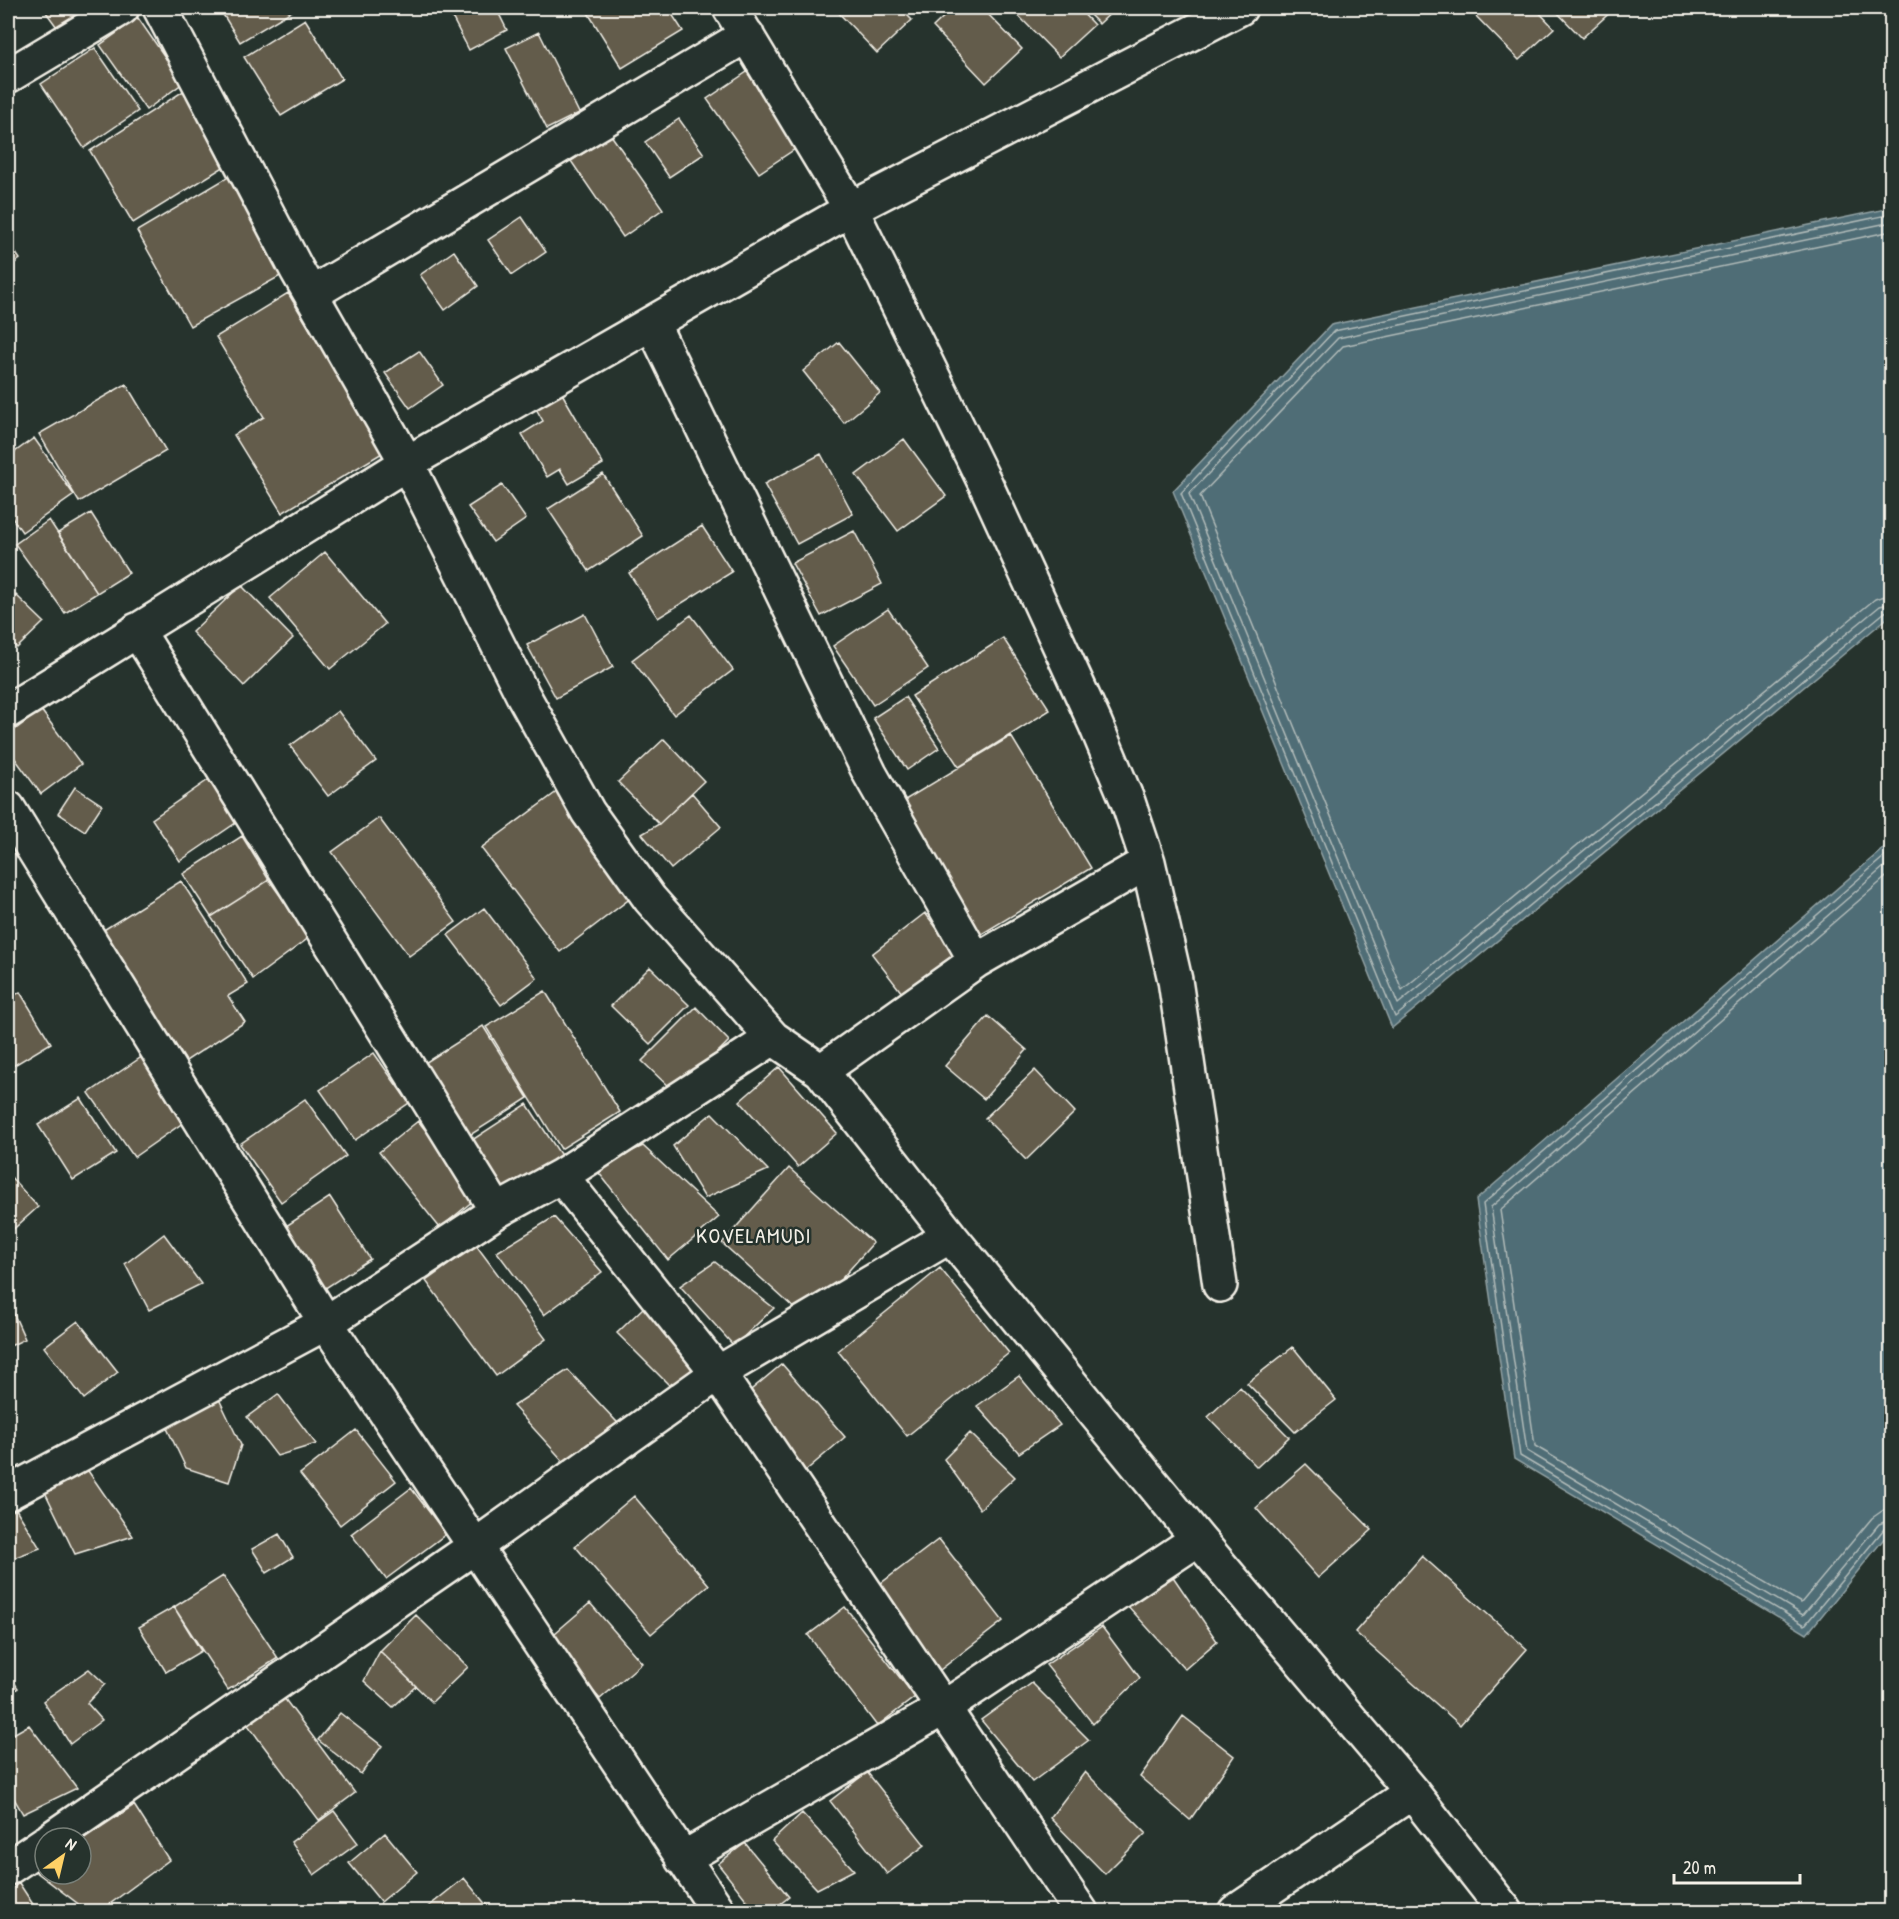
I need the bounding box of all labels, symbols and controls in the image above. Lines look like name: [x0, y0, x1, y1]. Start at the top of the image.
district label: KOVELAMUDI: [696, 1221, 812, 1250]
north arrow: [33, 1826, 93, 1886]
text: N: [62, 1832, 81, 1855]
scale bar: [1674, 1847, 1800, 1885]
text: 20 m: [1683, 1855, 1716, 1880]

